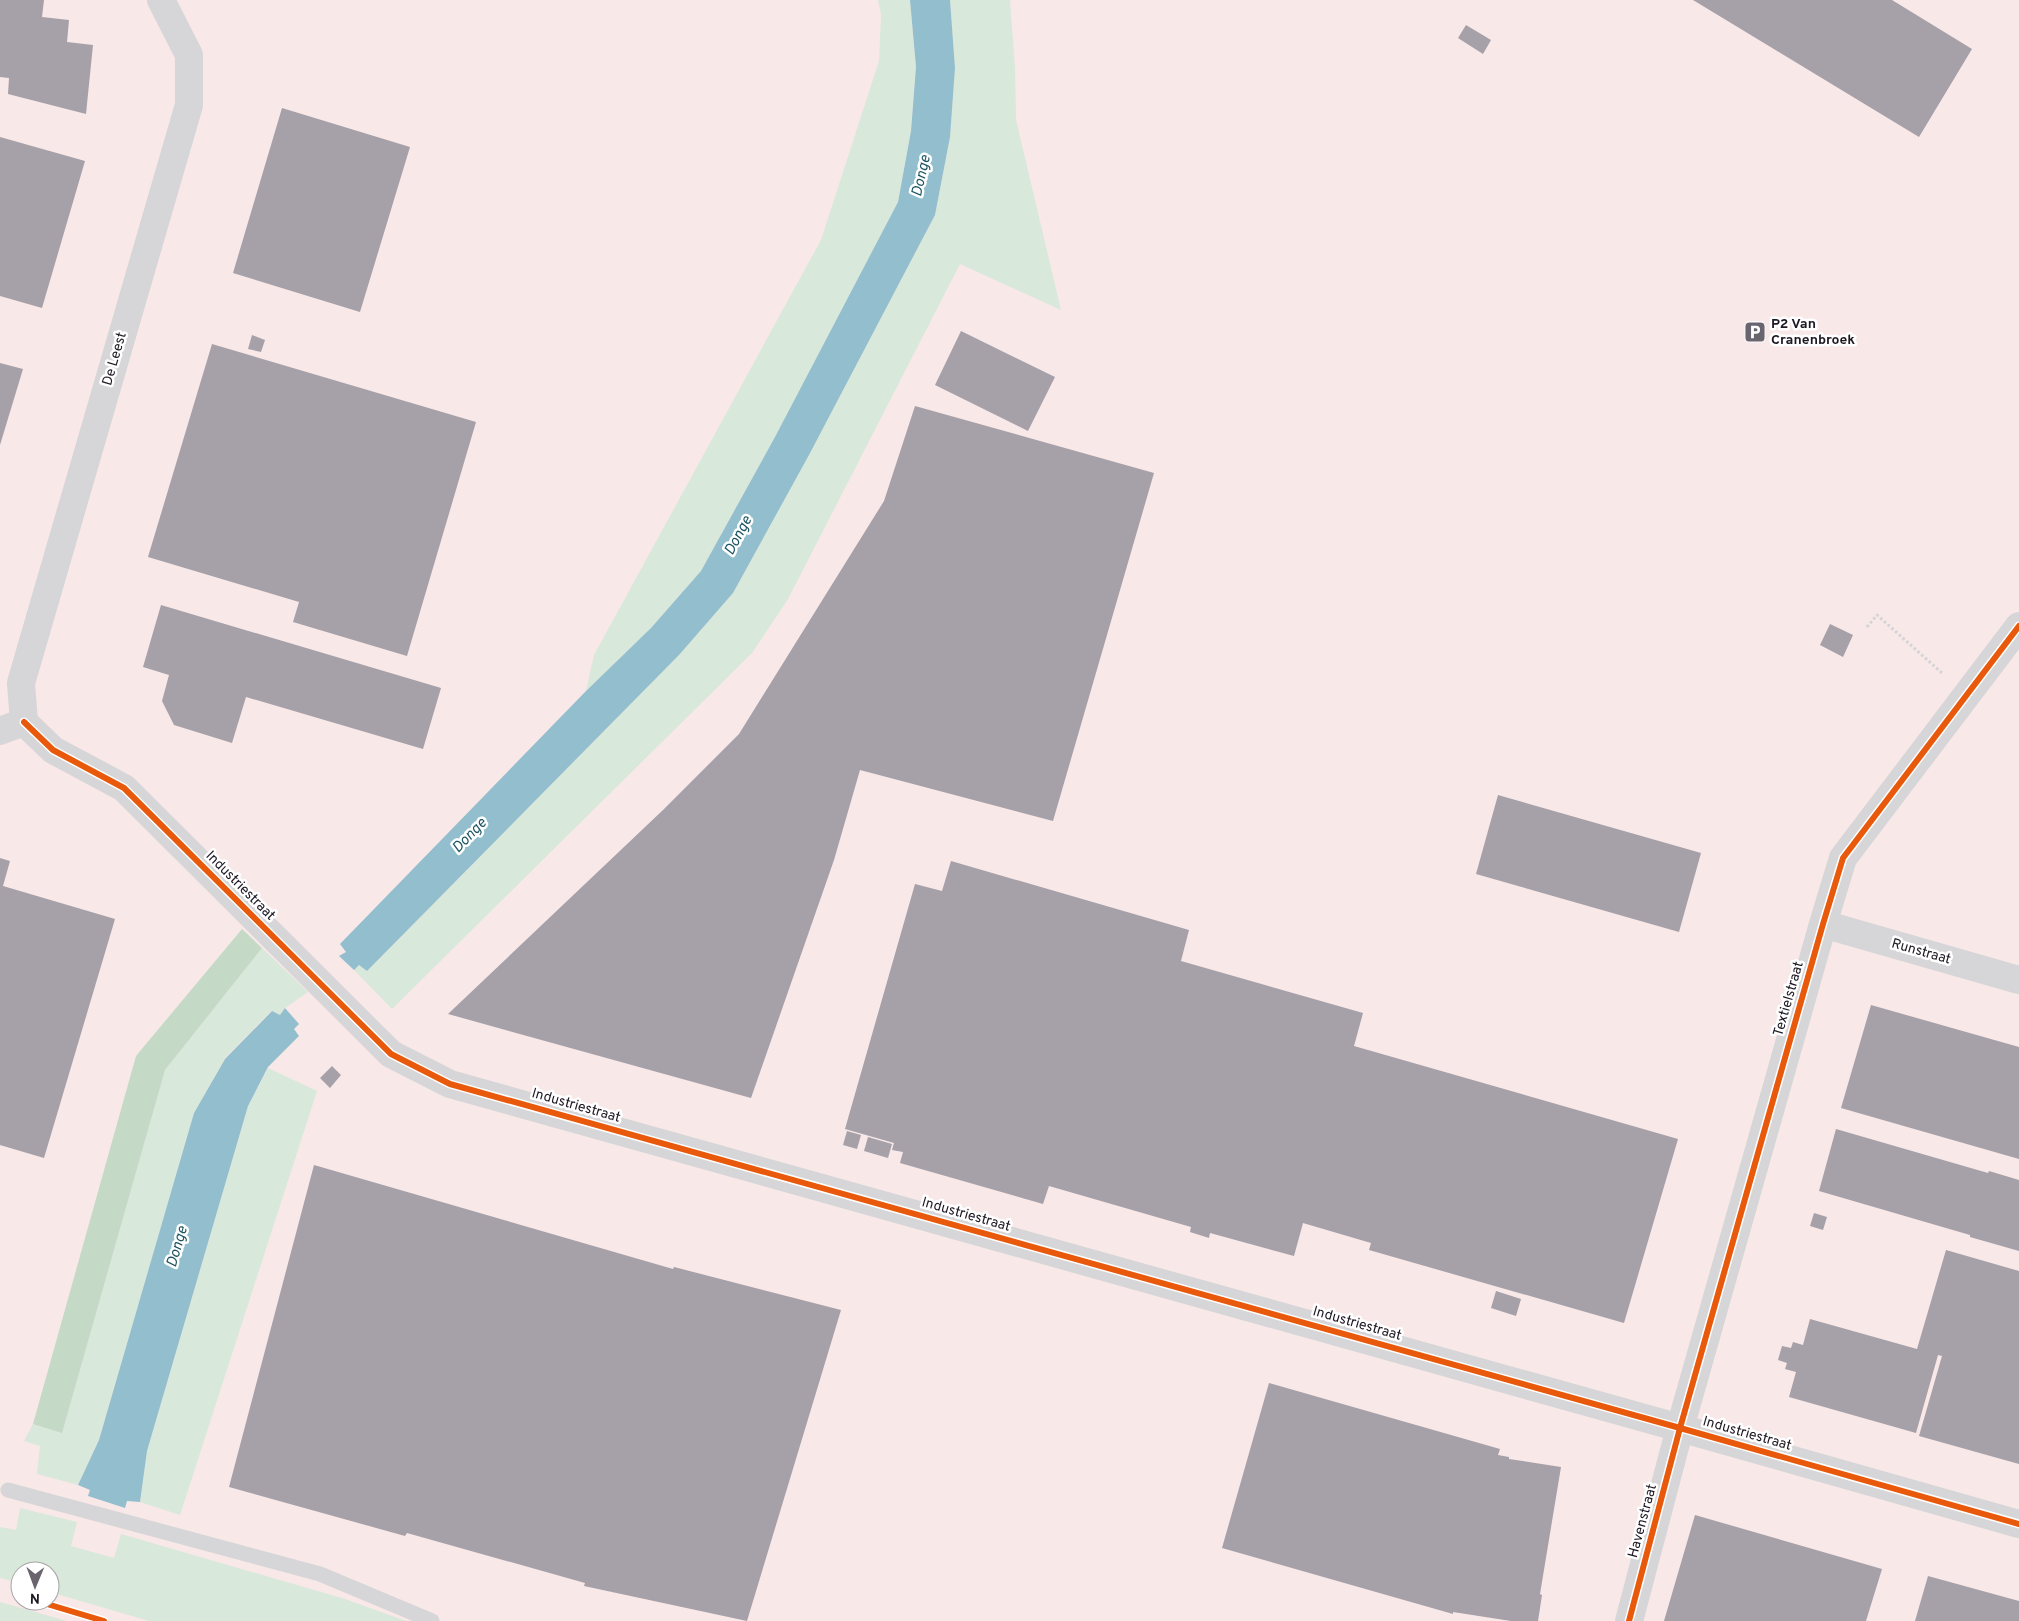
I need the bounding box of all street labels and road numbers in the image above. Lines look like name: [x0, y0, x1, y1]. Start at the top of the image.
street label: De Leest: [99, 330, 131, 388]
street label: Industriestraat: [202, 848, 278, 924]
street label: Runstraat: [1889, 935, 1953, 969]
street label: Textielstraat: [1770, 960, 1808, 1038]
street label: Industriestraat: [530, 1085, 622, 1127]
street label: Industriestraat: [920, 1194, 1012, 1236]
street label: Industriestraat: [1311, 1303, 1403, 1345]
street label: Industriestraat: [1701, 1413, 1793, 1455]
street label: Havenstraat: [1625, 1482, 1661, 1560]

